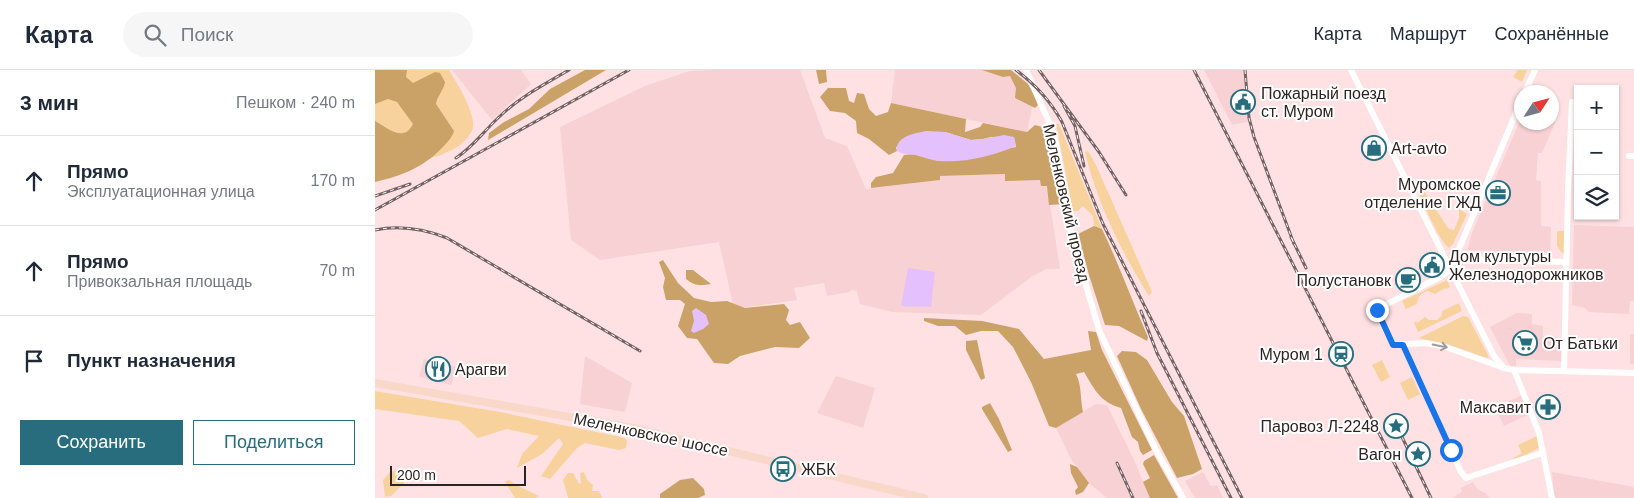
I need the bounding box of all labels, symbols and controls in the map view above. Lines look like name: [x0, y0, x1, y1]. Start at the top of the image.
search box: [123, 12, 473, 57]
text: Карта: [25, 21, 93, 48]
icon: search: [141, 21, 169, 49]
text: Поиск: [181, 24, 233, 45]
text: Карта: [1314, 24, 1362, 44]
text: Маршрут: [1390, 24, 1466, 44]
text: Сохранённые: [1494, 24, 1609, 44]
place label: Пожарный поезд ст. Муром: [1261, 85, 1387, 120]
north arrow: [1514, 85, 1559, 130]
map controls: [1574, 85, 1619, 220]
button: +: [1574, 85, 1619, 130]
public building icon: Пожарный поезд ст. Муром: [1230, 89, 1256, 115]
text: 3 мин: [20, 91, 79, 114]
text: Пешком · 240 m: [236, 94, 355, 111]
street label: Меленковский проезд: [1040, 122, 1093, 285]
button: −: [1574, 130, 1619, 175]
shop icon: Art-avto: [1361, 135, 1387, 161]
place label: Art-avto: [1391, 140, 1447, 157]
text: Прямо: [67, 161, 129, 182]
icon: ahead: [20, 167, 48, 195]
text: 170 m: [311, 172, 355, 189]
button: layers: [1574, 175, 1619, 220]
place label: Муромское отделение ГЖД: [1364, 176, 1481, 211]
office icon: Муромское отделение ГЖД: [1485, 180, 1511, 206]
text: Эксплуатационная улица: [67, 183, 255, 200]
place label: Дом культуры Железнодорожников: [1449, 248, 1603, 283]
text: Прямо: [67, 251, 129, 272]
public building icon: Дом культуры Железнодорожников: [1419, 252, 1445, 278]
icon: ahead: [20, 257, 48, 285]
text: 70 m: [319, 262, 355, 279]
cafe icon: Полустановк: [1395, 267, 1421, 293]
place label: Полустановк: [1297, 272, 1392, 289]
text: Привокзальная площадь: [67, 273, 252, 290]
route end: [1366, 299, 1389, 322]
supermarket icon: От Батьки: [1512, 330, 1538, 356]
place label: От Батьки: [1543, 335, 1618, 352]
station icon: Муром 1: [1328, 341, 1354, 367]
one-way arrow: [1431, 342, 1447, 351]
place label: Муром 1: [1260, 346, 1323, 363]
icon: arrive: [20, 347, 48, 375]
text: Пункт назначения: [67, 350, 236, 371]
restaurant icon: Арагви: [425, 356, 451, 382]
place label: Арагви: [455, 361, 507, 378]
pharmacy icon: Максавит: [1535, 394, 1561, 420]
place label: Максавит: [1460, 399, 1532, 416]
street label: Меленковское шоссе: [572, 410, 730, 459]
place icon: Паровоз Л-2248: [1383, 413, 1409, 439]
place label: Паровоз Л-2248: [1261, 418, 1379, 435]
button: Сохранить: [20, 420, 183, 465]
button: Поделиться: [193, 420, 355, 465]
route start: [1440, 439, 1463, 462]
place icon: Вагон: [1405, 441, 1431, 467]
place label: Вагон: [1358, 446, 1401, 463]
bus stop icon: ЖБК: [770, 456, 796, 482]
place label: ЖБК: [801, 461, 836, 478]
scale bar: [390, 463, 526, 486]
text: 200 m: [397, 467, 436, 483]

